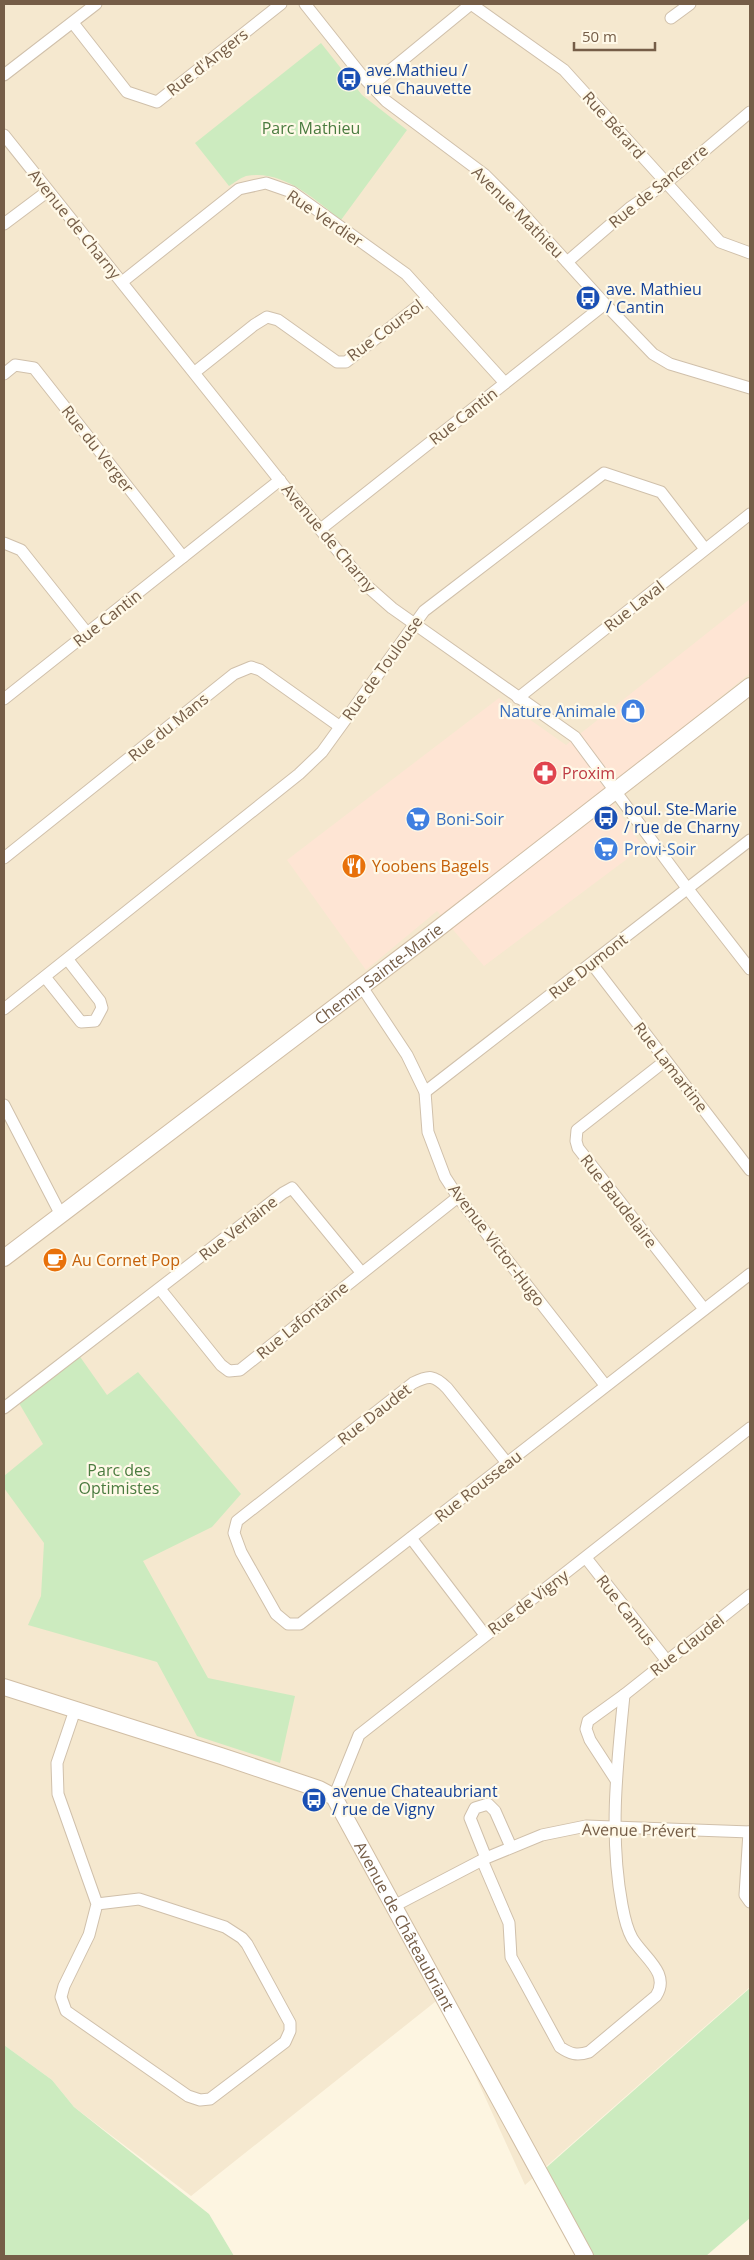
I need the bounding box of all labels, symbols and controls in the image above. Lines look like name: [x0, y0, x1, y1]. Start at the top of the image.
scale bar: [574, 20, 655, 52]
street label: Rue d'Angers: [162, 23, 252, 101]
text: 50 m: [582, 26, 617, 46]
place label: ave.Mathieu / rue Chauvette: [366, 59, 471, 99]
bus stop icon: ave.Mathieu / rue Chauvette: [336, 66, 362, 92]
street label: Rue Bérard: [578, 86, 650, 164]
park label: Parc Mathieu: [262, 117, 360, 139]
street label: Rue de Sancerre: [604, 139, 712, 233]
street label: Avenue Mathieu: [467, 161, 569, 263]
street label: Avenue de Charny: [24, 164, 127, 285]
street label: Rue Verdier: [283, 184, 368, 252]
place label: ave. Mathieu / Cantin: [606, 278, 702, 318]
bus stop icon: ave. Mathieu / Cantin: [575, 285, 601, 311]
street label: Rue Coursol: [342, 294, 428, 366]
street label: Rue Cantin: [424, 382, 502, 450]
street label: Rue du Verger: [57, 401, 140, 498]
street label: Avenue de Charny: [277, 479, 382, 598]
street label: Rue Laval: [599, 575, 669, 637]
street label: Rue Cantin: [68, 584, 146, 652]
street label: Rue de Toulouse: [337, 611, 427, 725]
street label: Rue du Mans: [123, 688, 213, 766]
shop icon: Nature Animale: [620, 698, 646, 724]
place label: Nature Animale: [499, 700, 616, 722]
pharmacy icon: Proxim: [532, 760, 558, 786]
place label: Proxim: [562, 762, 615, 784]
place label: boul. Ste-Marie / rue de Charny: [624, 798, 741, 838]
bus stop icon: boul. Ste-Marie / rue de Charny: [593, 805, 619, 831]
supermarket icon: Boni-Soir: [405, 806, 431, 832]
place label: Boni-Soir: [436, 808, 504, 830]
supermarket icon: Provi-Soir: [593, 836, 619, 862]
place label: Provi-Soir: [624, 838, 696, 860]
restaurant icon: Yoobens Bagels: [341, 853, 367, 879]
place label: Yoobens Bagels: [372, 855, 489, 877]
street label: Chemin Sainte-Marie: [310, 918, 447, 1030]
street label: Rue Dumont: [544, 928, 632, 1004]
street label: Rue Lamartine: [629, 1017, 713, 1117]
street label: Rue Baudelaire: [576, 1150, 663, 1252]
street label: Avenue Victor-Hugo: [444, 1179, 550, 1311]
street label: Rue Verlaine: [194, 1190, 282, 1265]
cafe icon: Au Cornet Pop: [42, 1247, 68, 1273]
place label: Au Cornet Pop: [72, 1249, 180, 1271]
street label: Rue Lafontaine: [251, 1276, 353, 1364]
street label: Rue Daudet: [333, 1378, 416, 1450]
street label: Rue Rousseau: [430, 1445, 526, 1527]
park label: Parc des Optimistes: [79, 1459, 159, 1499]
street label: Rue de Vigny: [483, 1564, 574, 1640]
street label: Rue Camus: [591, 1570, 661, 1650]
street label: Rue Claudel: [645, 1609, 729, 1681]
place label: avenue Chateaubriant / rue de Vigny: [332, 1780, 498, 1820]
bus stop icon: avenue Chateaubriant / rue de Vigny: [301, 1787, 327, 1813]
street label: Avenue Prévert: [582, 1818, 697, 1842]
street label: Avenue de Châteaubriant: [349, 1837, 460, 2015]

